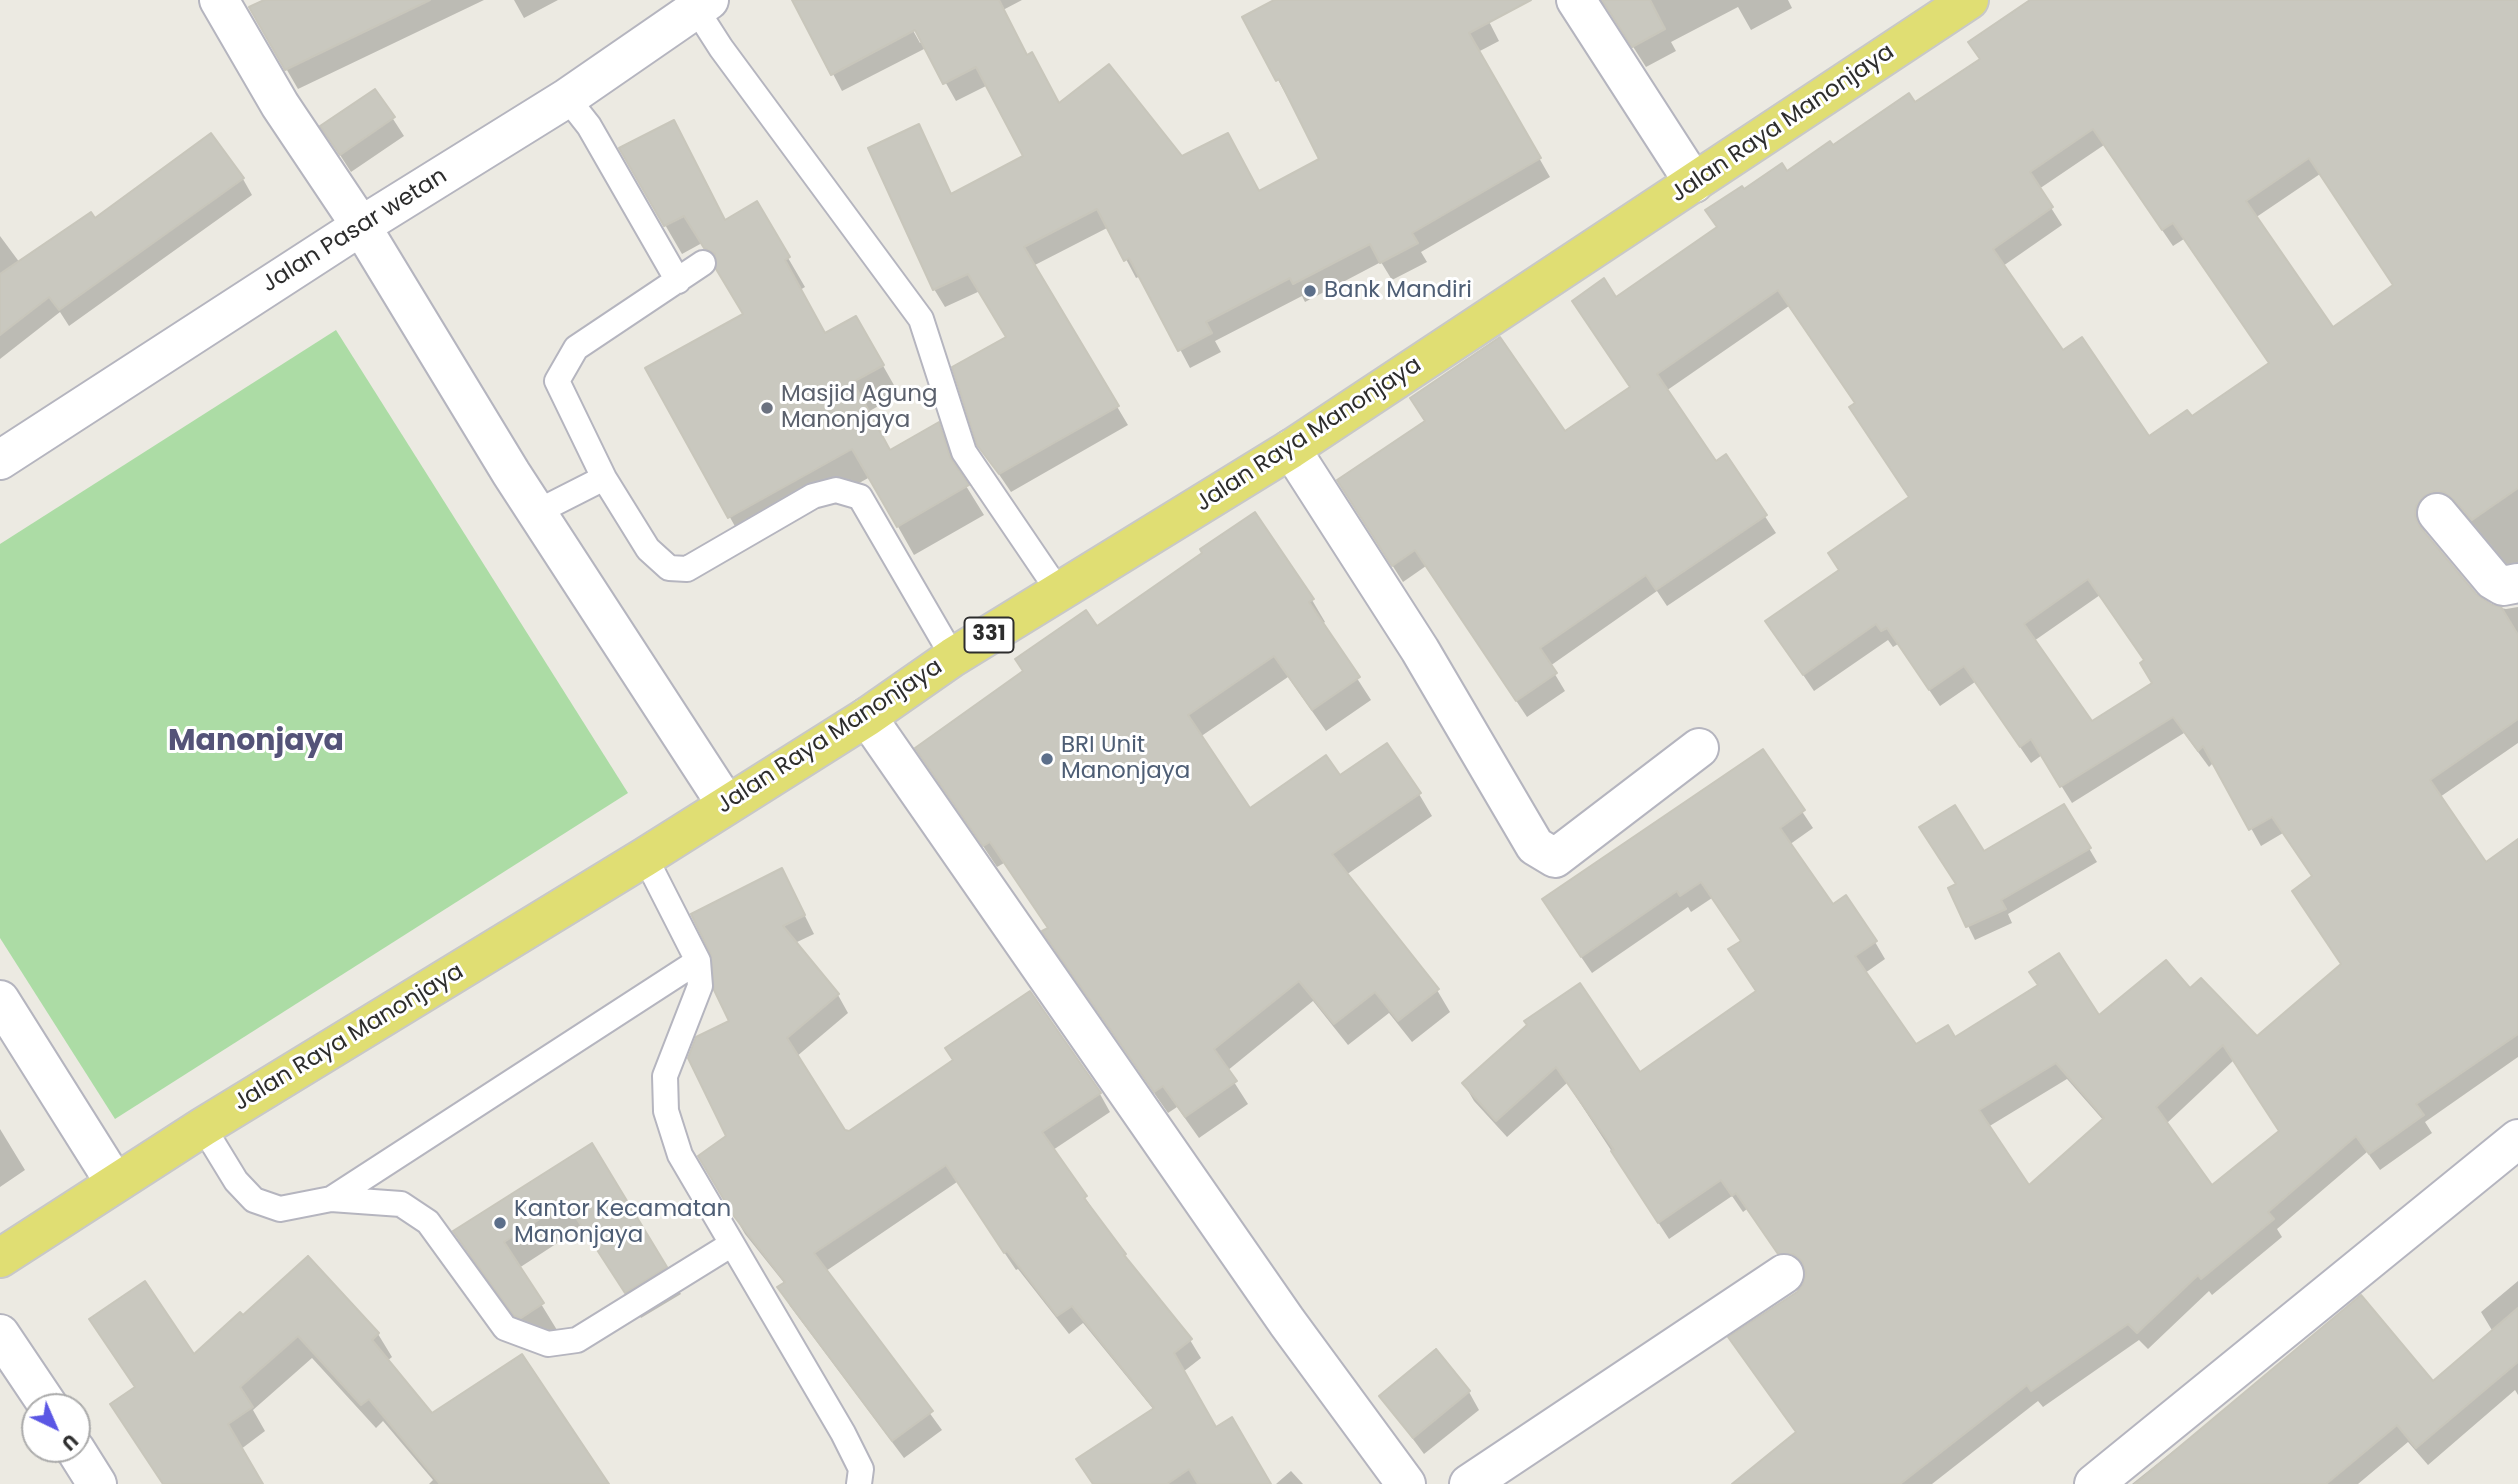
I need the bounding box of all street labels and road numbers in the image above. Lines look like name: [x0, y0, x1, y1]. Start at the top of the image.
street label: Jalan Raya Manonjaya: [1666, 39, 1900, 209]
street label: Jalan Pasar wetan: [257, 163, 453, 299]
street label: Jalan Raya Manonjaya: [1191, 352, 1427, 518]
road number: 331: [964, 618, 1014, 652]
street label: Jalan Raya Manonjaya: [712, 654, 948, 820]
street label: Jalan Raya Manonjaya: [229, 958, 469, 1118]

